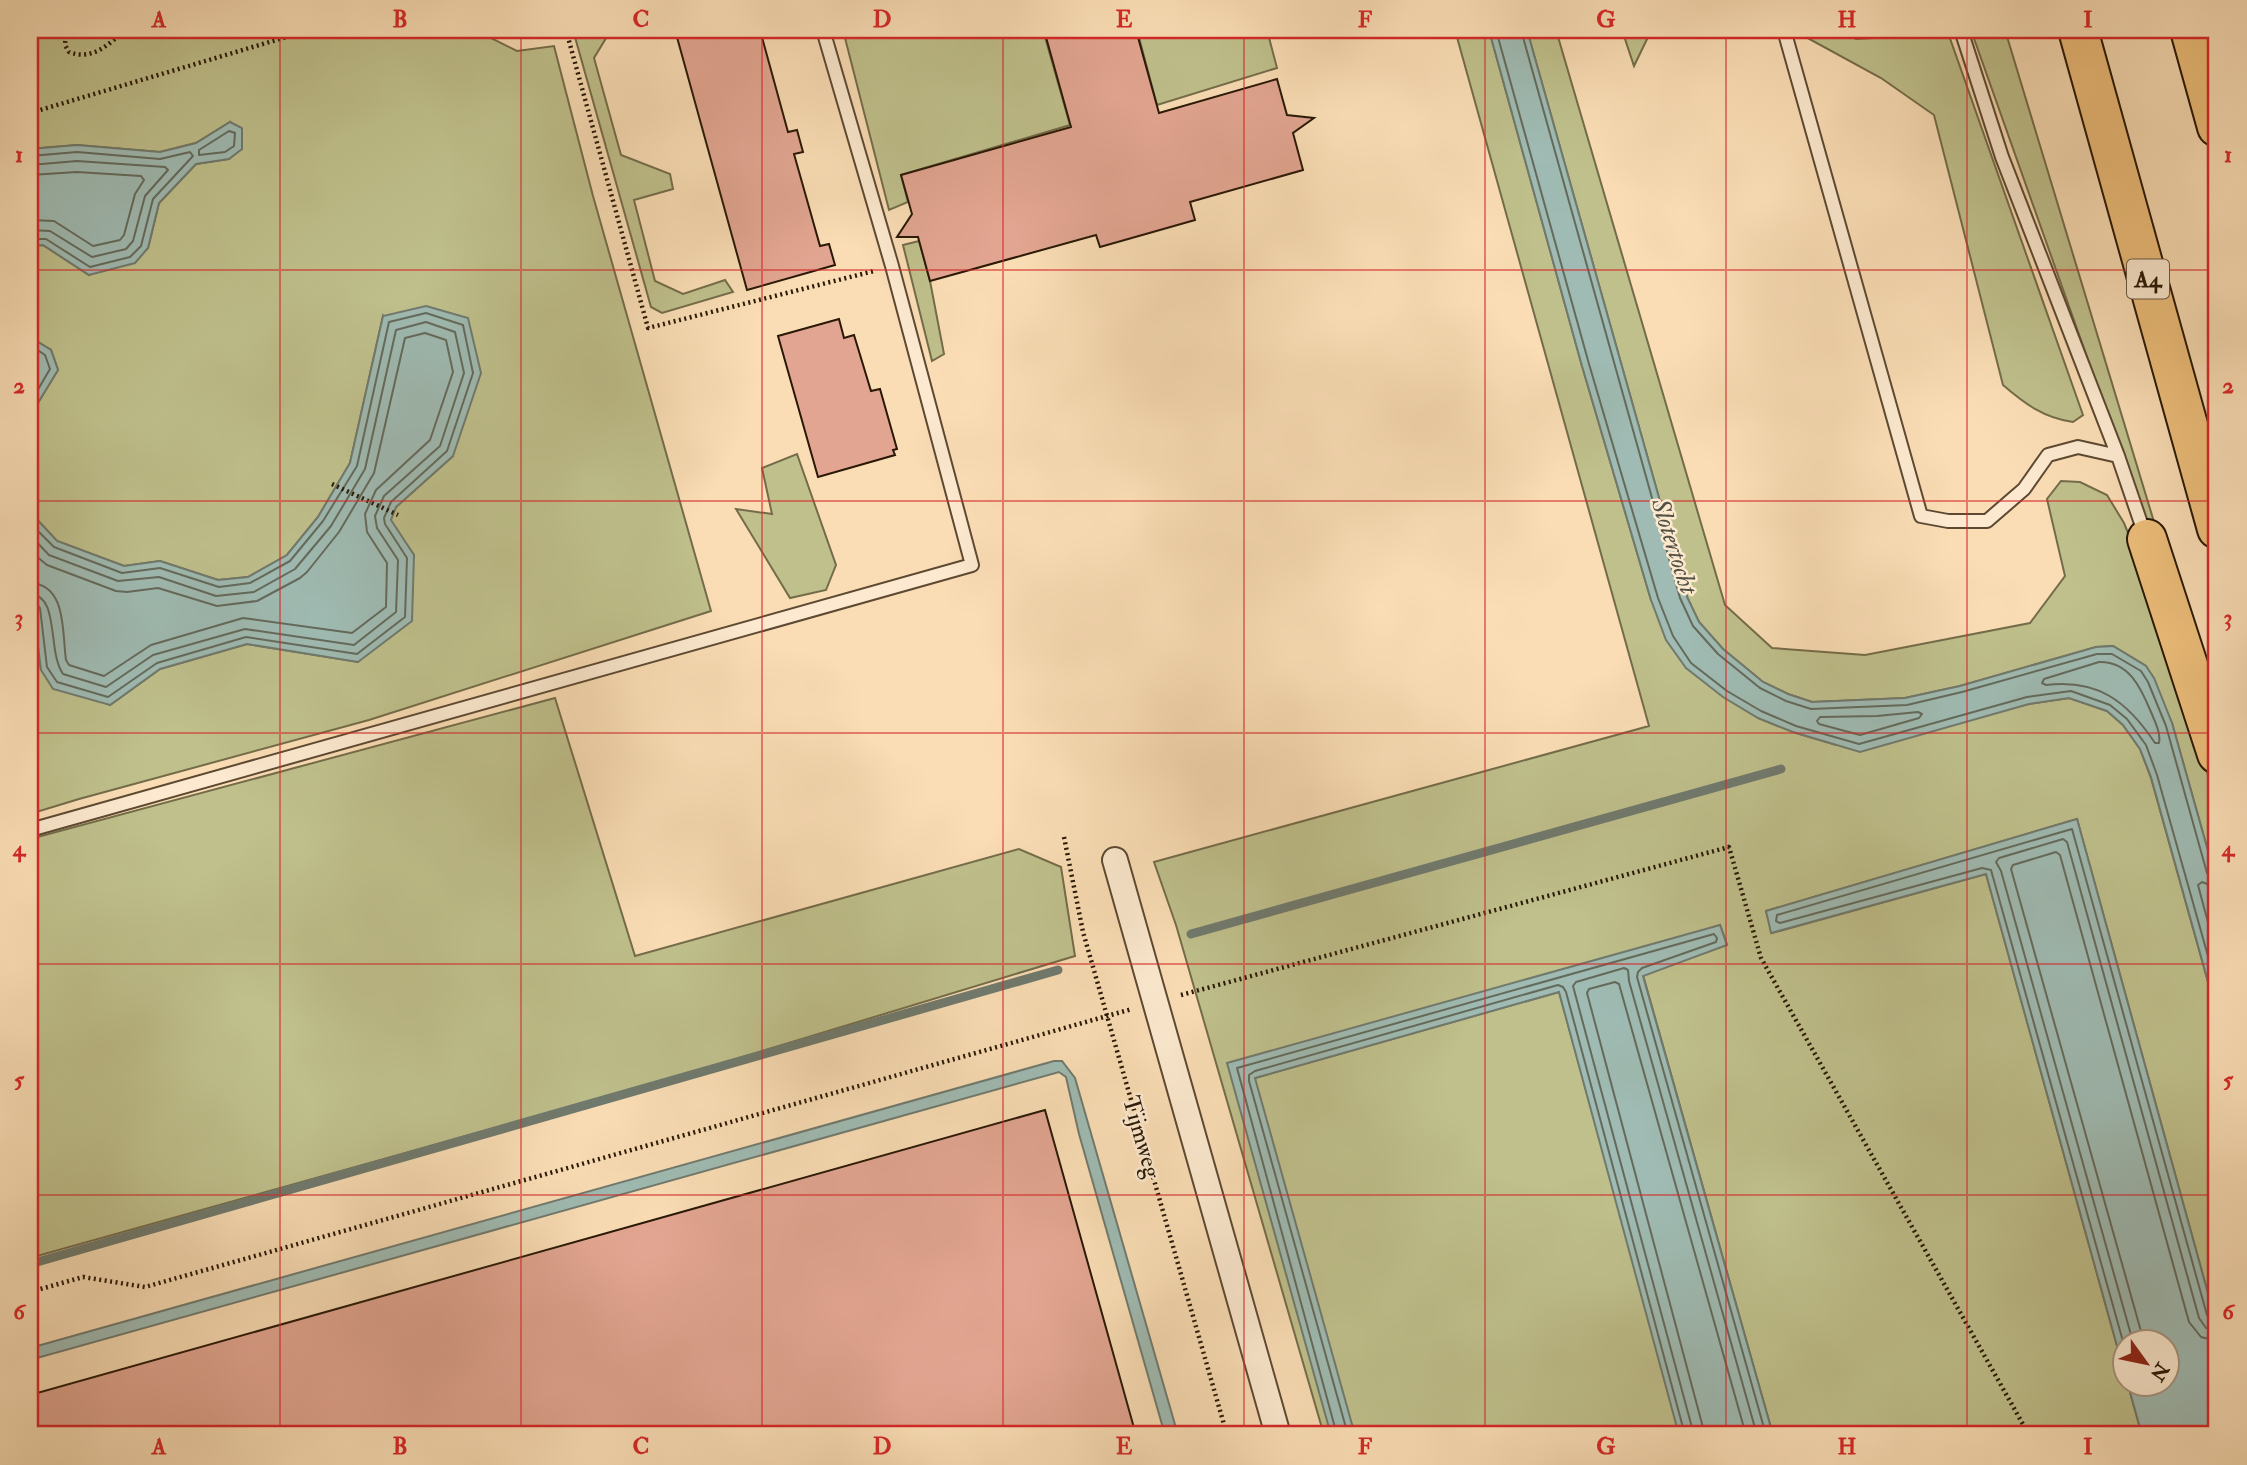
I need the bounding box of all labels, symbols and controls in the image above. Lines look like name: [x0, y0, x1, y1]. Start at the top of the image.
text: A: [151, 5, 167, 34]
text: B: [392, 5, 408, 34]
text: C: [633, 5, 649, 34]
text: D: [873, 5, 891, 34]
text: E: [1116, 5, 1133, 34]
text: F: [1358, 5, 1373, 34]
text: G: [1596, 5, 1616, 34]
text: H: [1838, 5, 1857, 34]
text: I: [2083, 5, 2093, 34]
text: 1: [15, 140, 23, 169]
text: 1: [2224, 140, 2232, 169]
road number: A4: [2127, 260, 2169, 298]
text: 2: [13, 371, 25, 400]
text: 2: [2222, 371, 2234, 400]
water label: Slotertocht: [1643, 493, 1705, 600]
text: 3: [15, 603, 23, 632]
text: 3: [2224, 603, 2232, 632]
text: 4: [12, 834, 27, 863]
text: 4: [2221, 834, 2236, 863]
text: 5: [14, 1065, 25, 1094]
text: 5: [2223, 1065, 2234, 1094]
street label: Tijmweg: [1115, 1092, 1168, 1183]
text: 6: [13, 1297, 27, 1326]
text: 6: [2222, 1297, 2236, 1326]
north arrow: [2110, 1328, 2180, 1398]
text: N: [2144, 1357, 2175, 1386]
text: A: [151, 1432, 167, 1461]
text: B: [392, 1432, 408, 1461]
text: C: [633, 1432, 649, 1461]
text: D: [873, 1432, 891, 1461]
text: E: [1116, 1432, 1133, 1461]
text: F: [1358, 1432, 1373, 1461]
text: G: [1596, 1432, 1616, 1461]
text: H: [1838, 1432, 1857, 1461]
text: I: [2083, 1432, 2093, 1461]

